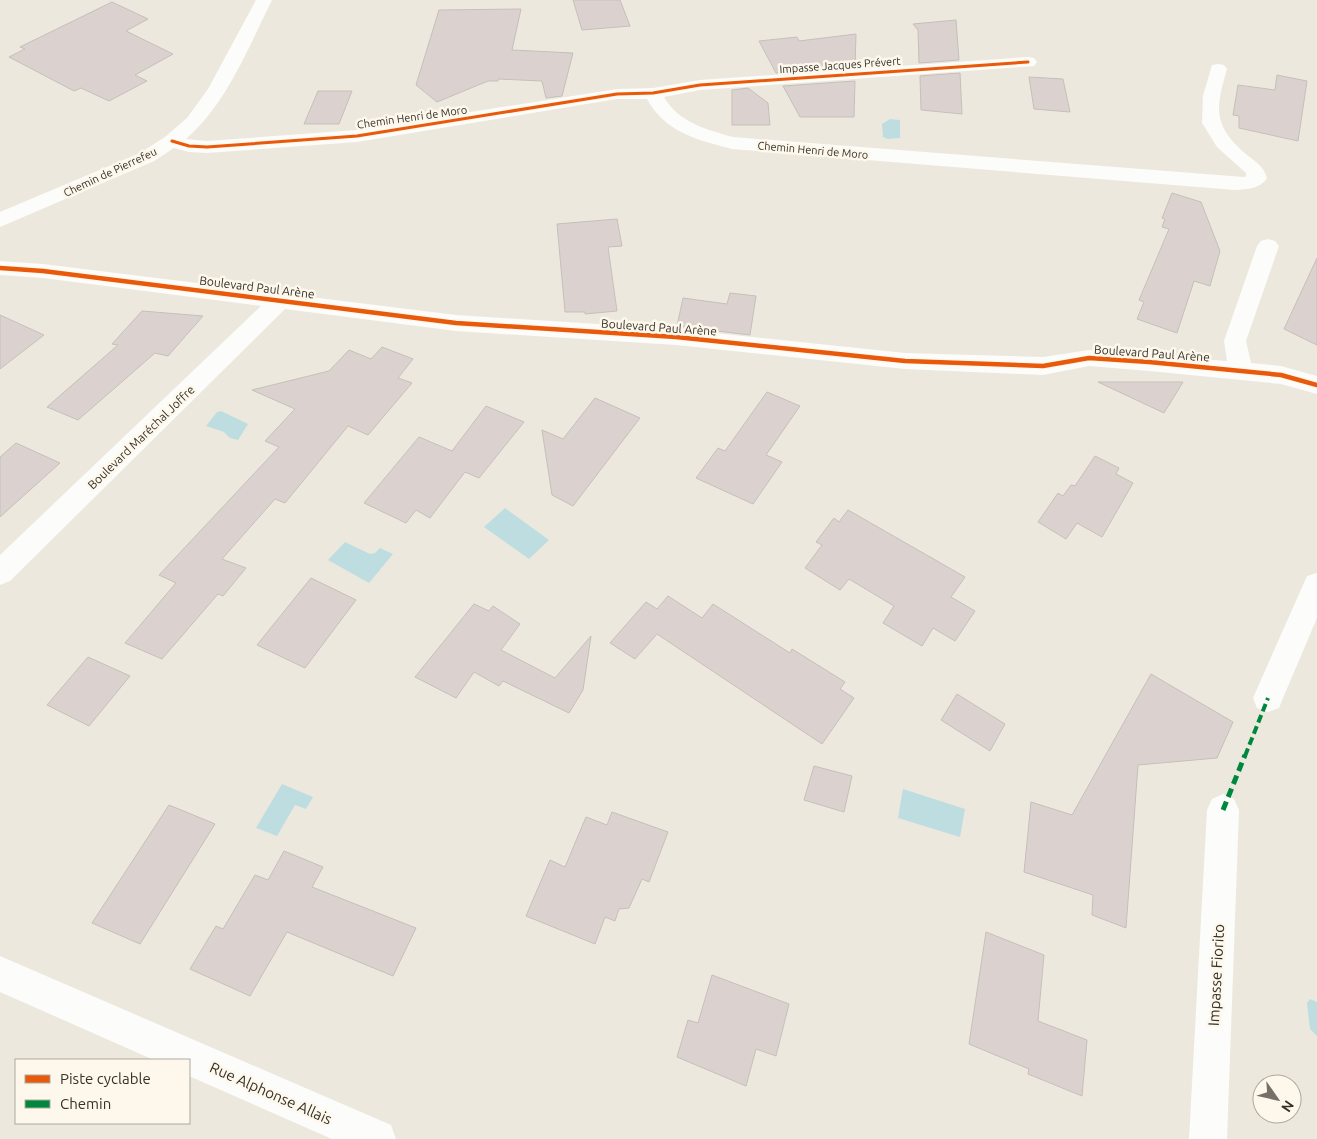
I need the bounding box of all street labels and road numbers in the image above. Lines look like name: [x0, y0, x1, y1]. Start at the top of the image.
street label: Impasse Jacques Prévert: [779, 55, 902, 75]
street label: Chemin Henri de Moro: [356, 103, 468, 131]
street label: Chemin Henri de Moro: [757, 139, 869, 161]
street label: Chemin de Pierrefeu: [62, 145, 158, 199]
street label: Boulevard Paul Arène: [199, 273, 315, 301]
street label: Boulevard Paul Arène: [601, 316, 717, 338]
street label: Boulevard Paul Arène: [1094, 342, 1210, 364]
street label: Boulevard Maréchal Joffre: [85, 383, 197, 491]
street label: Impasse Fiorito: [1205, 923, 1227, 1027]
street label: Rue Alphonse Allais: [207, 1058, 335, 1128]

